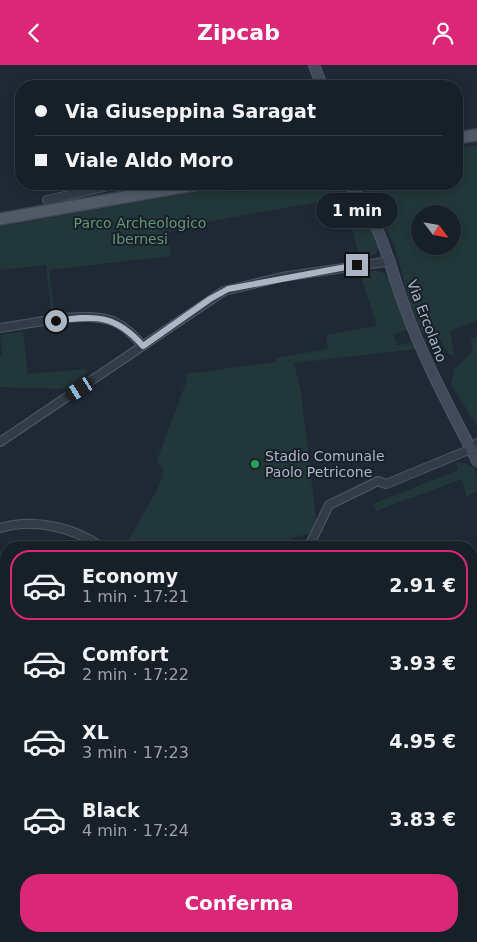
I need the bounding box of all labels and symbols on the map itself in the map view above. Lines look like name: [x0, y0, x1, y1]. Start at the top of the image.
callout: 1 min: [316, 193, 398, 227]
north arrow: [411, 205, 461, 255]
park label: Parco Archeologico Ibernesi: [74, 215, 206, 247]
route end: [346, 254, 368, 276]
street label: Via Ercolano: [404, 278, 450, 364]
route start: [45, 310, 67, 332]
car: [63, 375, 96, 403]
place label: Stadio Comunale Paolo Petricone: [265, 448, 385, 480]
marker: Stadio Comunale Paolo Petricone: [249, 458, 261, 470]

